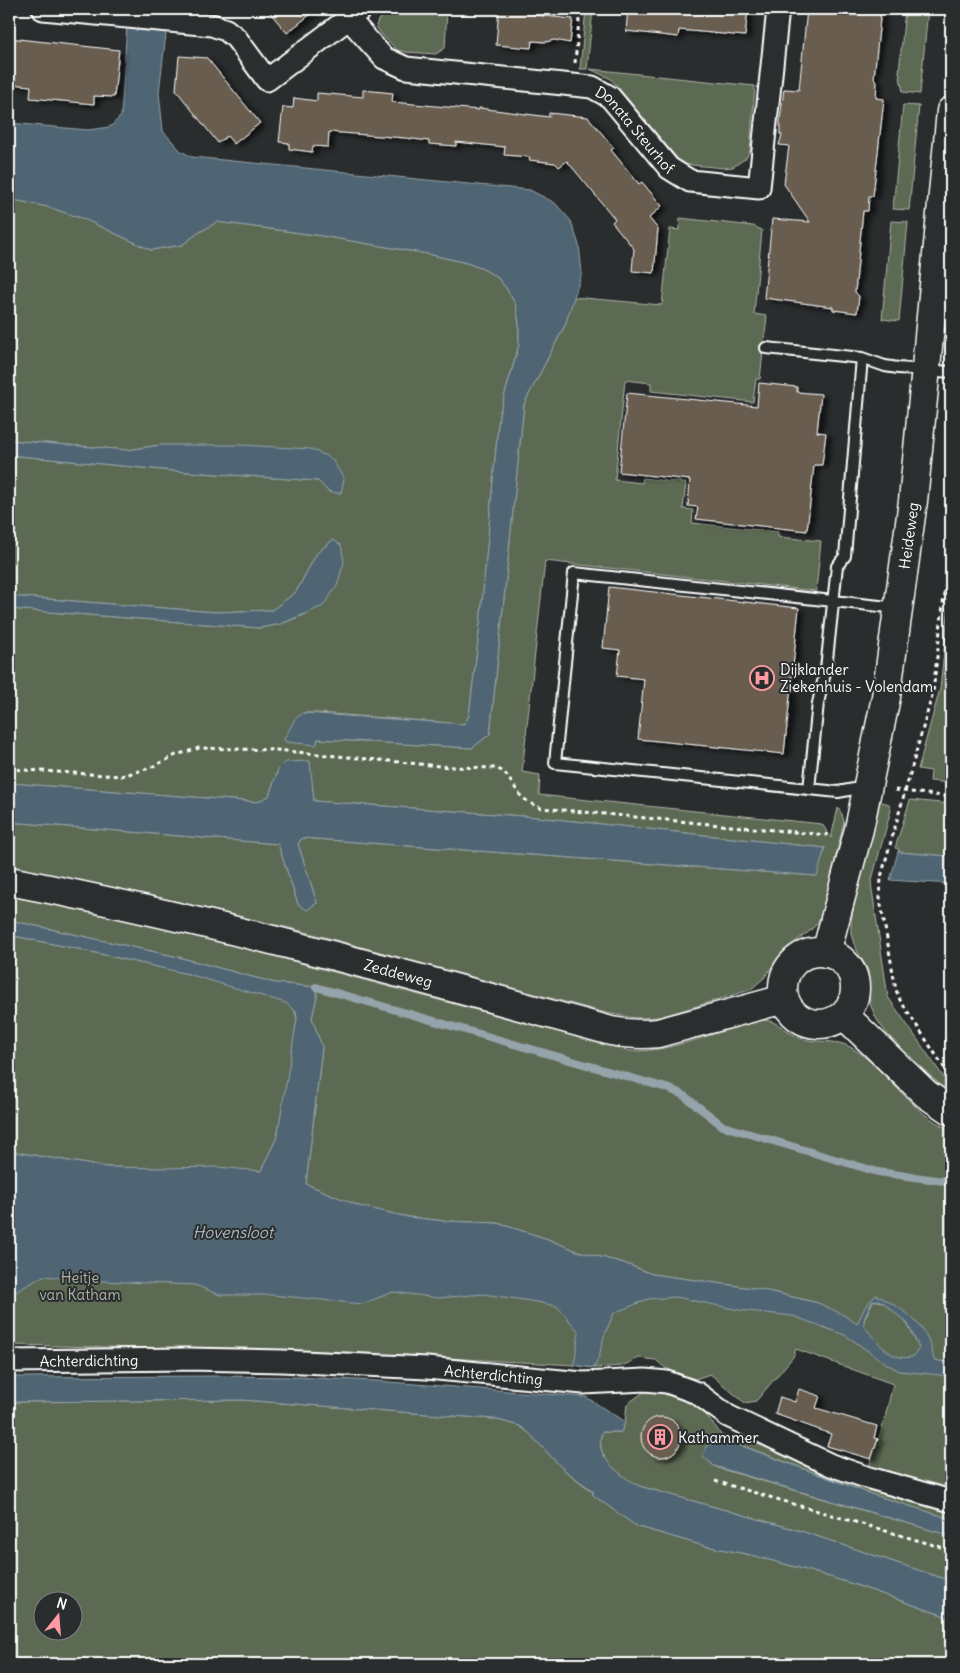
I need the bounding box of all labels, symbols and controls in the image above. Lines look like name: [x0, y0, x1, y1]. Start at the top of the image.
street label: Donata Steurhof: [592, 81, 679, 179]
street label: Heideweg: [894, 501, 922, 570]
place label: Dijklander Ziekenhuis - Volendam: [780, 660, 933, 696]
hospital icon: Dijklander Ziekenhuis - Volendam: [749, 665, 775, 691]
street label: Zeddeweg: [362, 955, 435, 991]
water label: Hovensloot: [193, 1222, 276, 1242]
park label: Heitje van Katham: [39, 1268, 121, 1304]
street label: Achterdichting: [40, 1350, 138, 1370]
street label: Achterdichting: [443, 1360, 543, 1389]
building icon: Kathammer: [647, 1424, 673, 1450]
place label: Kathammer: [678, 1428, 759, 1447]
north arrow: [32, 1590, 82, 1640]
text: N: [55, 1594, 69, 1614]

